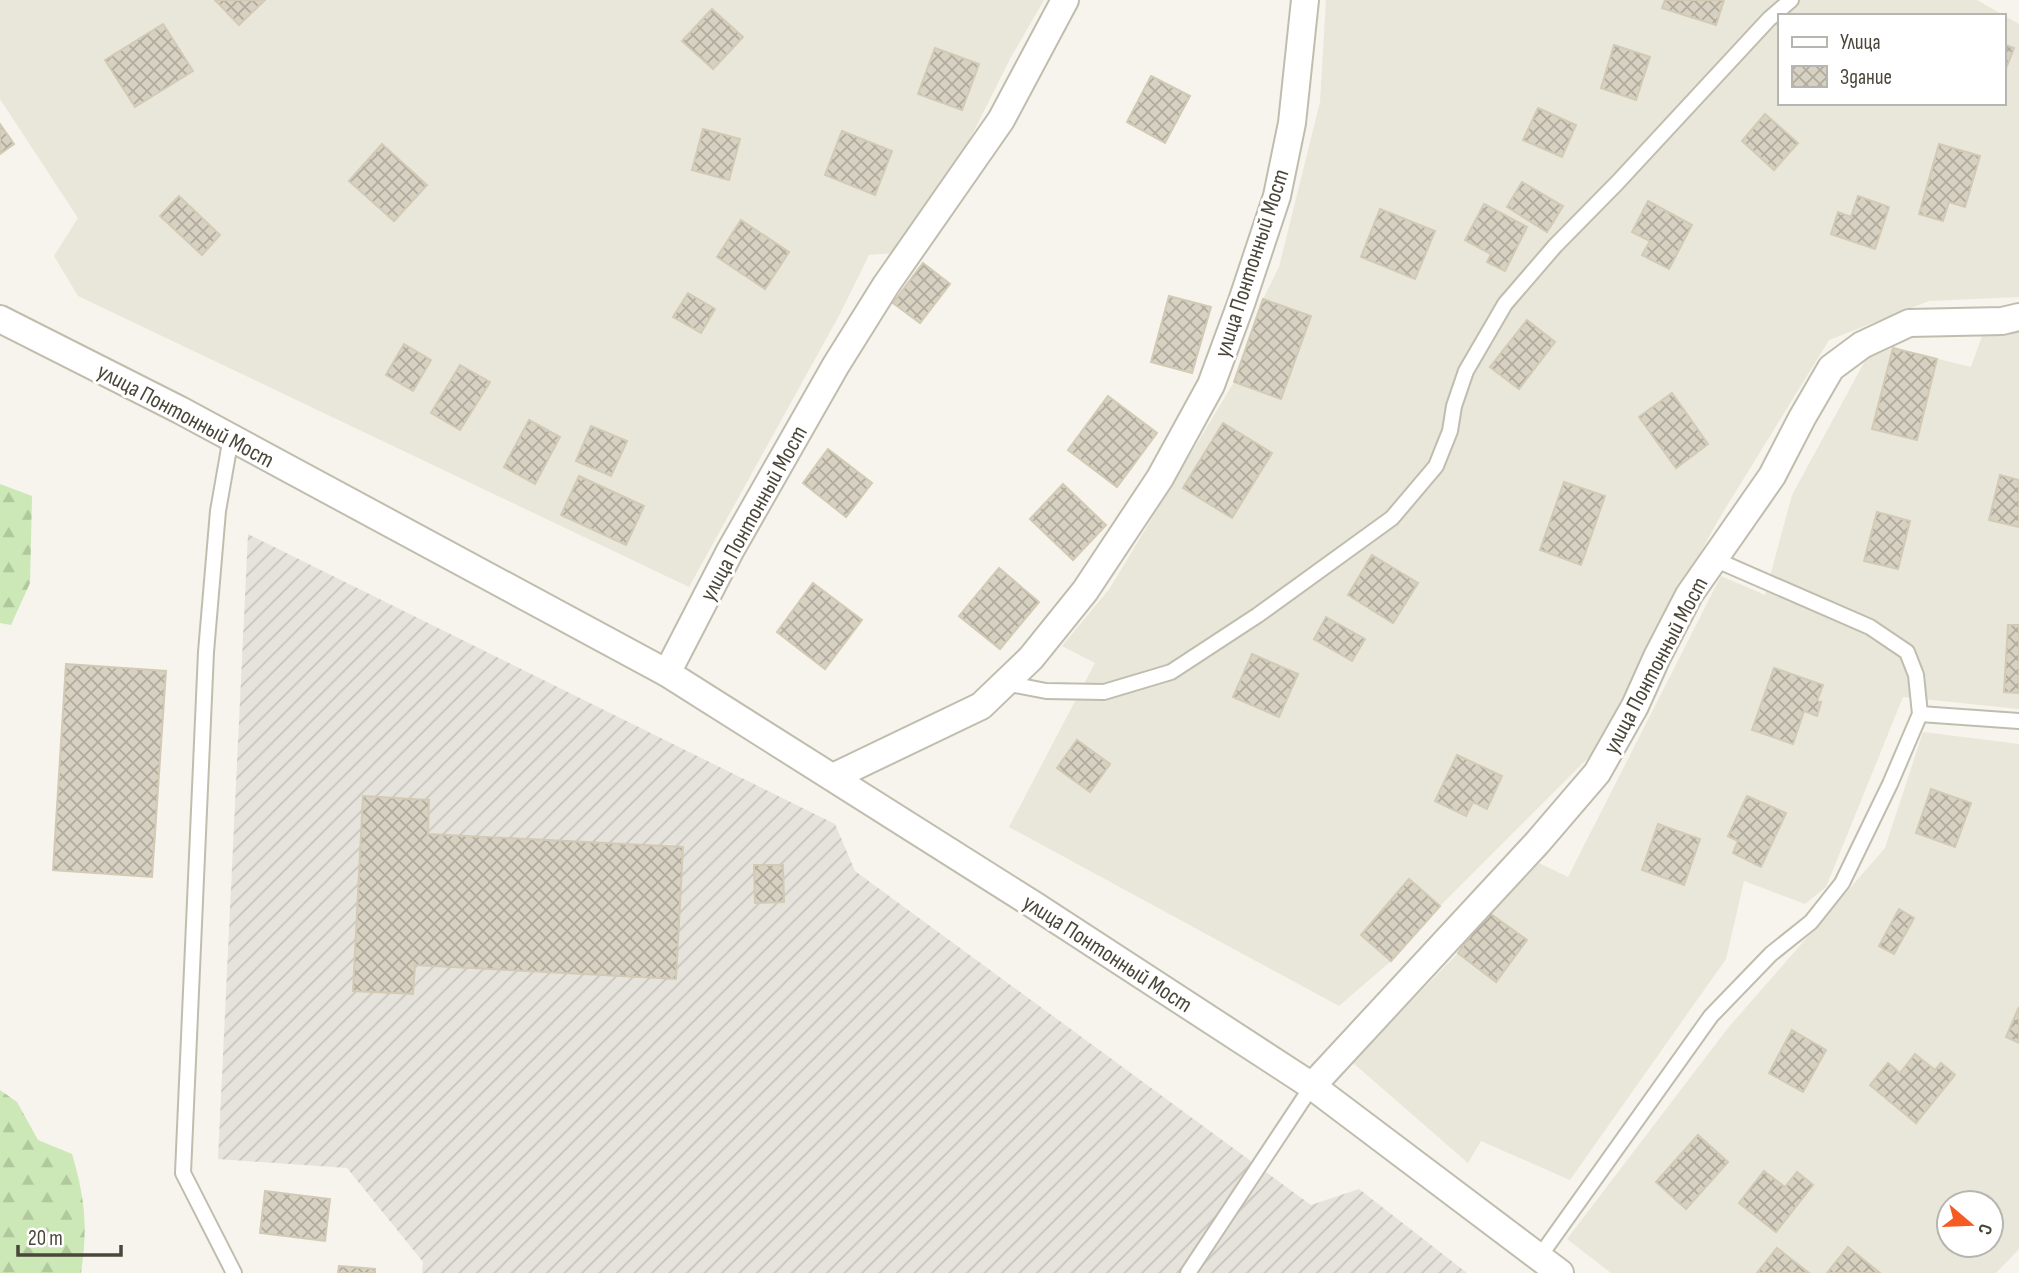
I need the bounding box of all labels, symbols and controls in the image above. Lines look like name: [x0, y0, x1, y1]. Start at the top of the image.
legend: [1778, 14, 2005, 105]
text: Улица: [1840, 30, 1881, 55]
text: Здание: [1840, 65, 1892, 90]
street label: улица Понтонный Мост: [1208, 166, 1296, 361]
street label: улица Понтонный Мост: [92, 357, 279, 474]
street label: улица Понтонный Мост: [694, 421, 814, 606]
street label: улица Понтонный Мост: [1597, 572, 1714, 759]
street label: улица Понтонный Мост: [1018, 889, 1197, 1019]
north arrow: [1935, 1189, 2005, 1259]
scale bar: [18, 1214, 121, 1258]
text: С: [1972, 1221, 1997, 1238]
text: 20 m: [28, 1226, 63, 1251]

